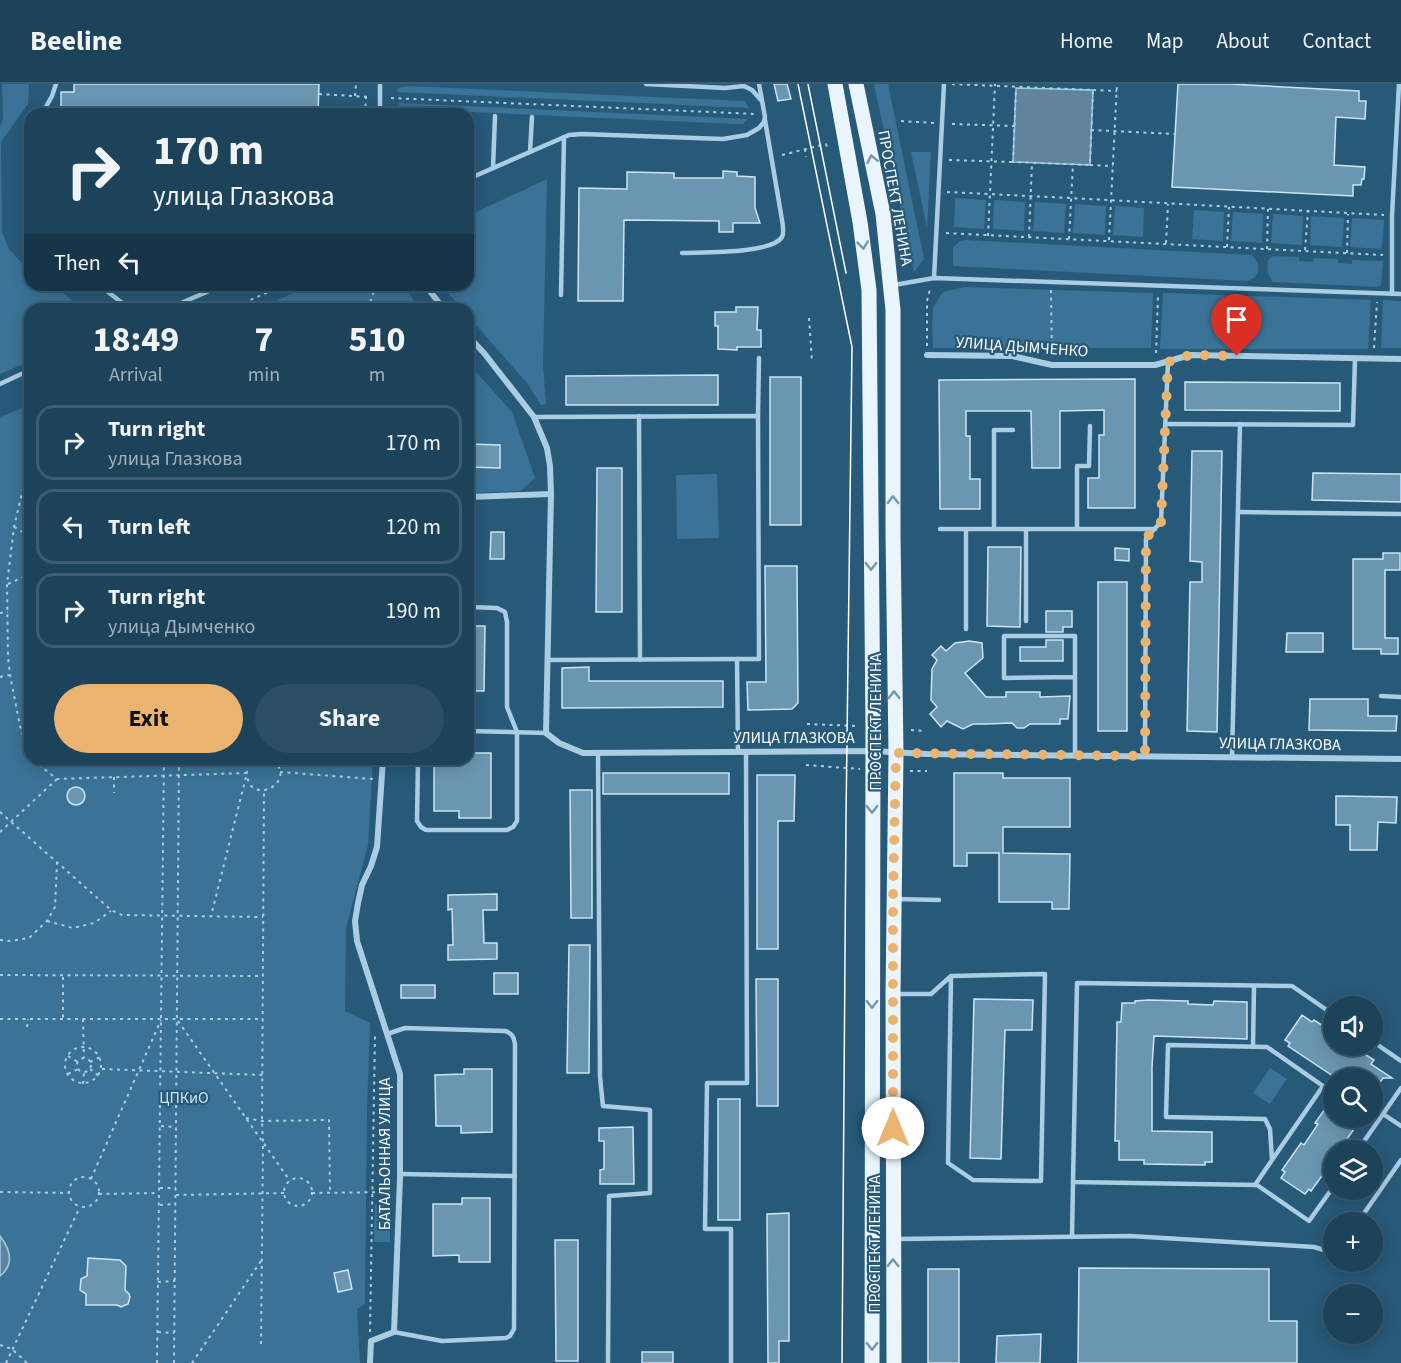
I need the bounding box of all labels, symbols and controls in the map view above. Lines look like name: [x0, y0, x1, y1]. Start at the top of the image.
text: Beeline: [30, 21, 122, 61]
text: Home: [1060, 26, 1113, 56]
text: Map: [1146, 26, 1184, 56]
text: About: [1217, 26, 1269, 56]
text: Contact: [1302, 26, 1371, 56]
text: 170 m: [153, 121, 264, 181]
street label: ПРОСПЕКТ ЛЕНИНА: [872, 128, 918, 268]
icon: right: [54, 132, 132, 210]
one-way arrow: [866, 155, 879, 165]
text: улица Глазкова: [153, 177, 335, 216]
one-way arrow: [856, 240, 869, 250]
icon: left: [113, 246, 146, 279]
text: Then: [54, 247, 101, 279]
pin: [1211, 294, 1262, 356]
icon: arrive: [1220, 303, 1253, 336]
text: 18:49: [92, 314, 179, 365]
text: 7: [254, 314, 273, 365]
text: 510: [349, 314, 406, 365]
street label: УЛИЦА ДЫМЧЕНКО: [955, 331, 1089, 363]
text: Arrival: [109, 361, 163, 389]
text: min: [248, 361, 280, 389]
text: m: [369, 361, 385, 389]
text: Turn right: [108, 413, 205, 445]
icon: right: [57, 426, 90, 459]
text: 170 m: [386, 427, 441, 459]
text: улица Глазкова: [108, 445, 243, 473]
one-way arrow: [887, 495, 899, 504]
icon: left: [57, 510, 90, 543]
text: Turn left: [108, 511, 190, 543]
text: 120 m: [386, 511, 441, 543]
one-way arrow: [865, 561, 877, 570]
text: Turn right: [108, 581, 205, 613]
icon: right: [57, 594, 90, 627]
text: 190 m: [386, 595, 441, 627]
text: улица Дымченко: [108, 613, 255, 641]
street label: ПРОСПЕКТ ЛЕНИНА: [865, 653, 887, 791]
button: Exit: [54, 684, 243, 753]
button: Share: [255, 684, 444, 753]
one-way arrow: [888, 690, 901, 699]
street label: УЛИЦА ГЛАЗКОВА: [733, 727, 855, 749]
street label: УЛИЦА ГЛАЗКОВА: [1219, 732, 1341, 756]
one-way arrow: [866, 805, 878, 814]
map controls: [1323, 996, 1383, 1344]
button: sound: [1323, 996, 1383, 1056]
one-way arrow: [866, 1000, 878, 1009]
button: search: [1323, 1068, 1383, 1128]
street label: БАТАЛЬОННАЯ УЛИЦА: [374, 1077, 396, 1230]
park label: ЦПКиО: [159, 1087, 209, 1109]
position arrow: [861, 1096, 925, 1160]
button: layers: [1323, 1140, 1383, 1200]
street label: ПРОСПЕКТ ЛЕНИНА: [864, 1175, 886, 1313]
button: +: [1323, 1212, 1383, 1272]
one-way arrow: [887, 1258, 899, 1267]
button: −: [1323, 1284, 1383, 1344]
one-way arrow: [866, 1342, 878, 1351]

